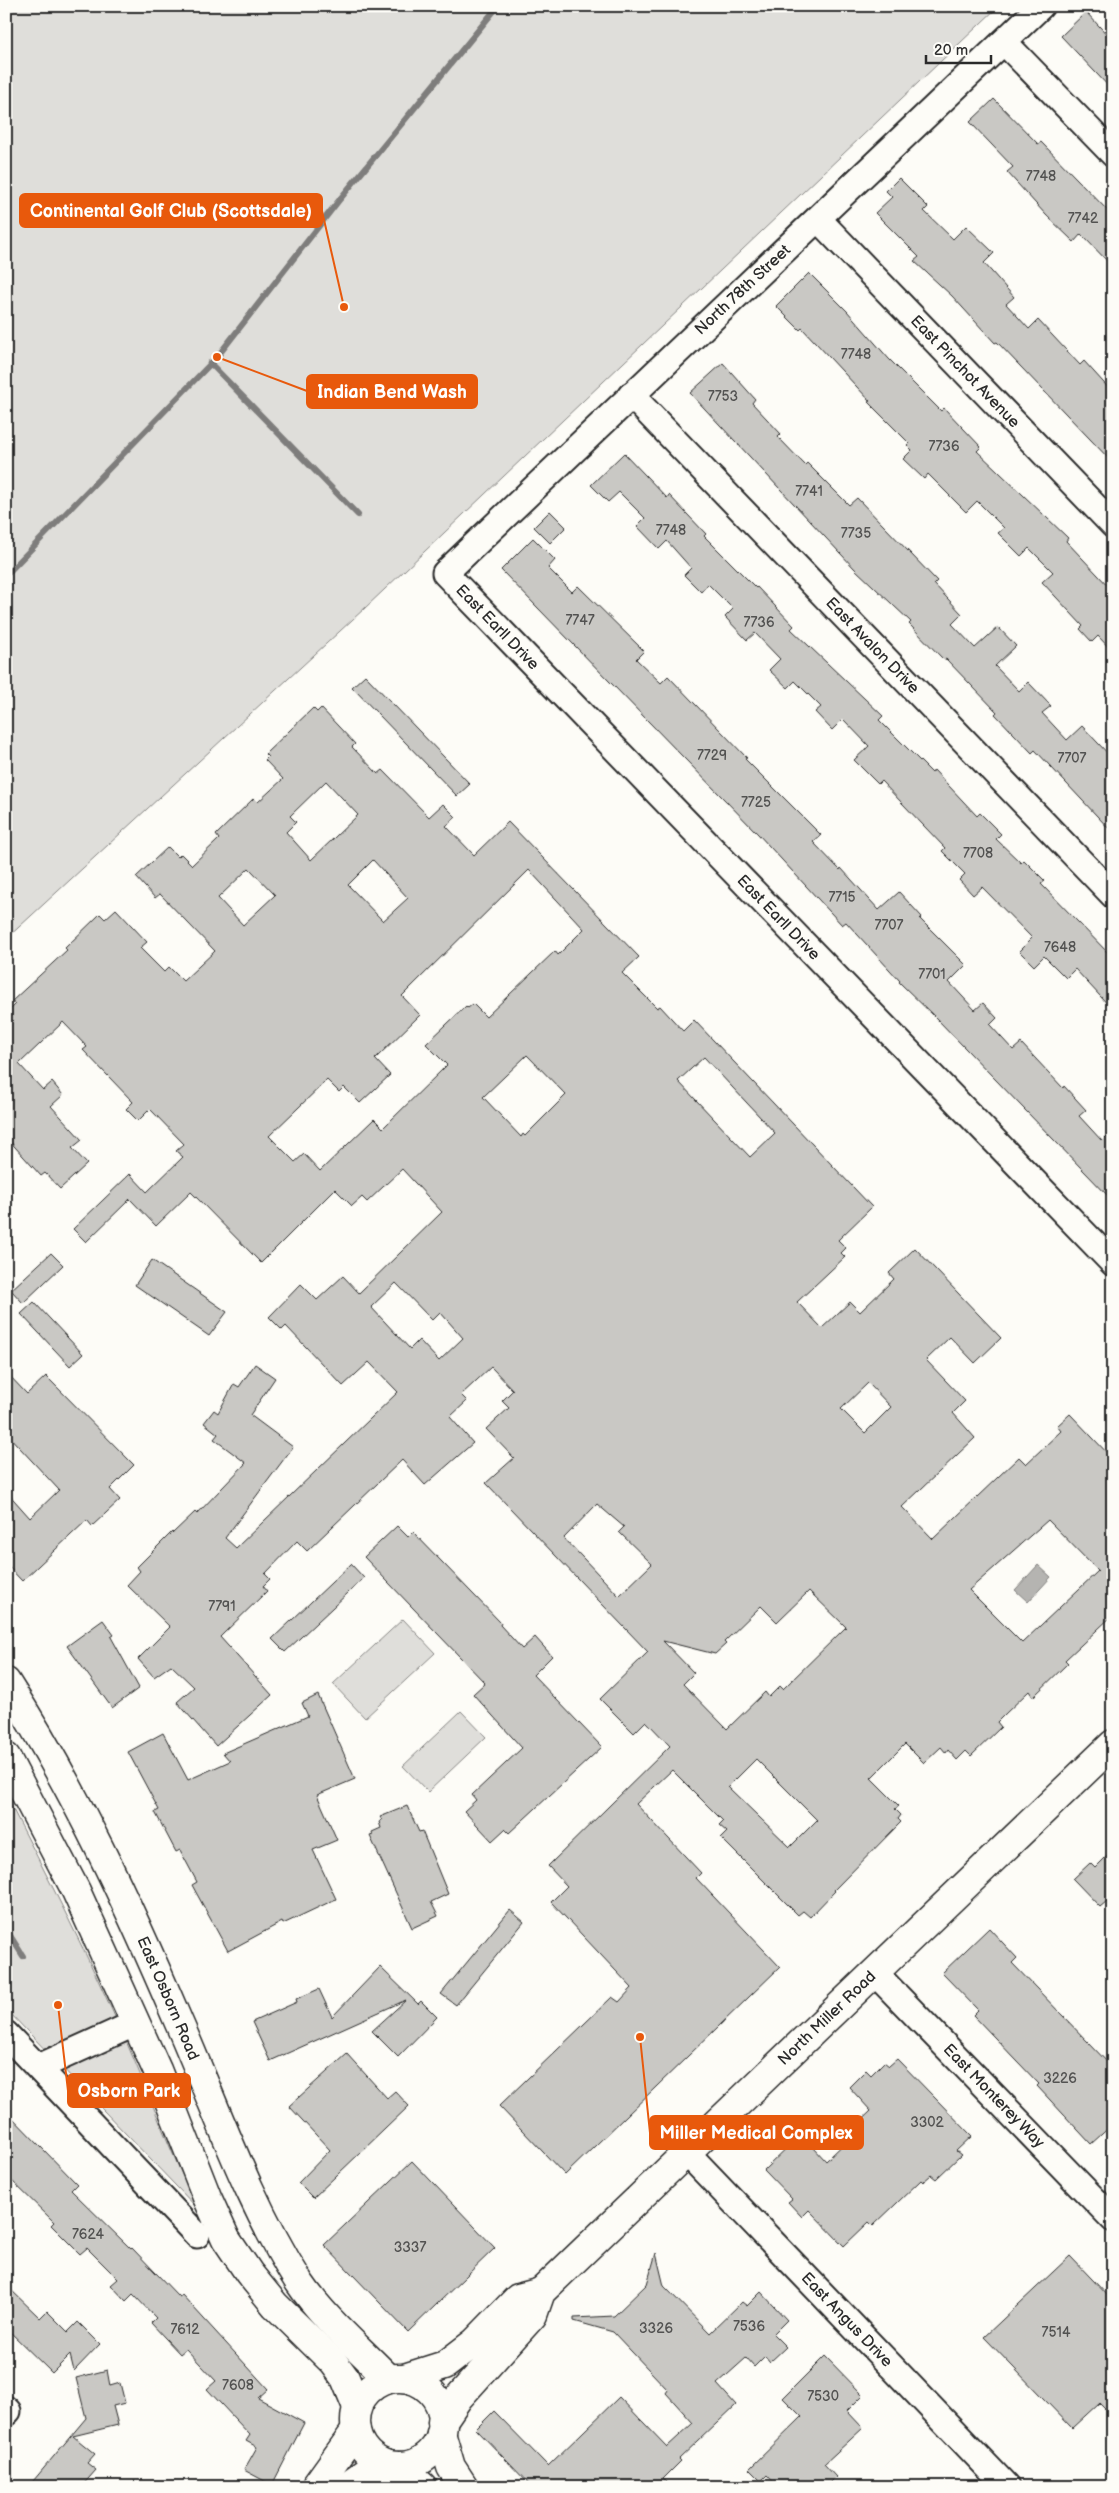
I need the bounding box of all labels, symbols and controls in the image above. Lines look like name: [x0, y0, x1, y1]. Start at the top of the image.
scale bar: [926, 32, 992, 64]
text: 20 m: [934, 41, 968, 60]
house number: 7748: [1026, 168, 1056, 185]
callout: Continental Golf Club (Scottsdale): [20, 194, 322, 227]
text: Continental Golf Club (Scottsdale): [30, 201, 312, 222]
house number: 7742: [1068, 210, 1099, 227]
street label: North 78th Street: [691, 241, 795, 339]
street label: East Pinchot Avenue: [907, 311, 1024, 432]
house number: 7748: [841, 346, 871, 363]
callout: Indian Bend Wash: [307, 375, 477, 408]
text: Indian Bend Wash: [317, 382, 467, 403]
house number: 7753: [708, 388, 738, 405]
house number: 7736: [929, 438, 960, 455]
house number: 7741: [795, 483, 823, 500]
house number: 7748: [656, 522, 686, 539]
house number: 7735: [841, 525, 871, 542]
street label: East Earll Drive: [452, 581, 543, 674]
street label: East Avalon Drive: [822, 593, 924, 698]
house number: 7747: [565, 612, 595, 629]
house number: 7736: [744, 614, 775, 631]
house number: 7729: [697, 747, 727, 764]
house number: 7707: [1058, 750, 1087, 767]
house number: 7725: [741, 794, 771, 811]
house number: 7708: [963, 845, 993, 862]
street label: East Earll Drive: [733, 871, 824, 964]
house number: 7715: [828, 889, 856, 906]
house number: 7707: [875, 917, 904, 934]
house number: 7648: [1044, 939, 1076, 956]
house number: 7701: [918, 966, 946, 983]
house number: 7791: [208, 1598, 236, 1615]
street label: East Osborn Road: [133, 1934, 203, 2063]
street label: North Miller Road: [774, 1967, 880, 2069]
street label: East Monterey Way: [939, 2040, 1049, 2152]
house number: 3226: [1043, 2070, 1077, 2087]
callout: Osborn Park: [68, 2074, 190, 2107]
text: Osborn Park: [78, 2081, 181, 2102]
house number: 3302: [910, 2114, 945, 2131]
callout: Miller Medical Complex: [650, 2116, 863, 2149]
text: Miller Medical Complex: [659, 2123, 853, 2144]
house number: 7624: [72, 2226, 104, 2243]
house number: 3337: [394, 2239, 426, 2256]
street label: East Angus Drive: [797, 2269, 897, 2371]
house number: 7536: [733, 2318, 765, 2335]
house number: 3326: [639, 2320, 673, 2337]
house number: 7612: [170, 2321, 200, 2338]
house number: 7514: [1042, 2324, 1071, 2341]
house number: 7608: [222, 2377, 254, 2394]
house number: 7530: [807, 2388, 839, 2405]

